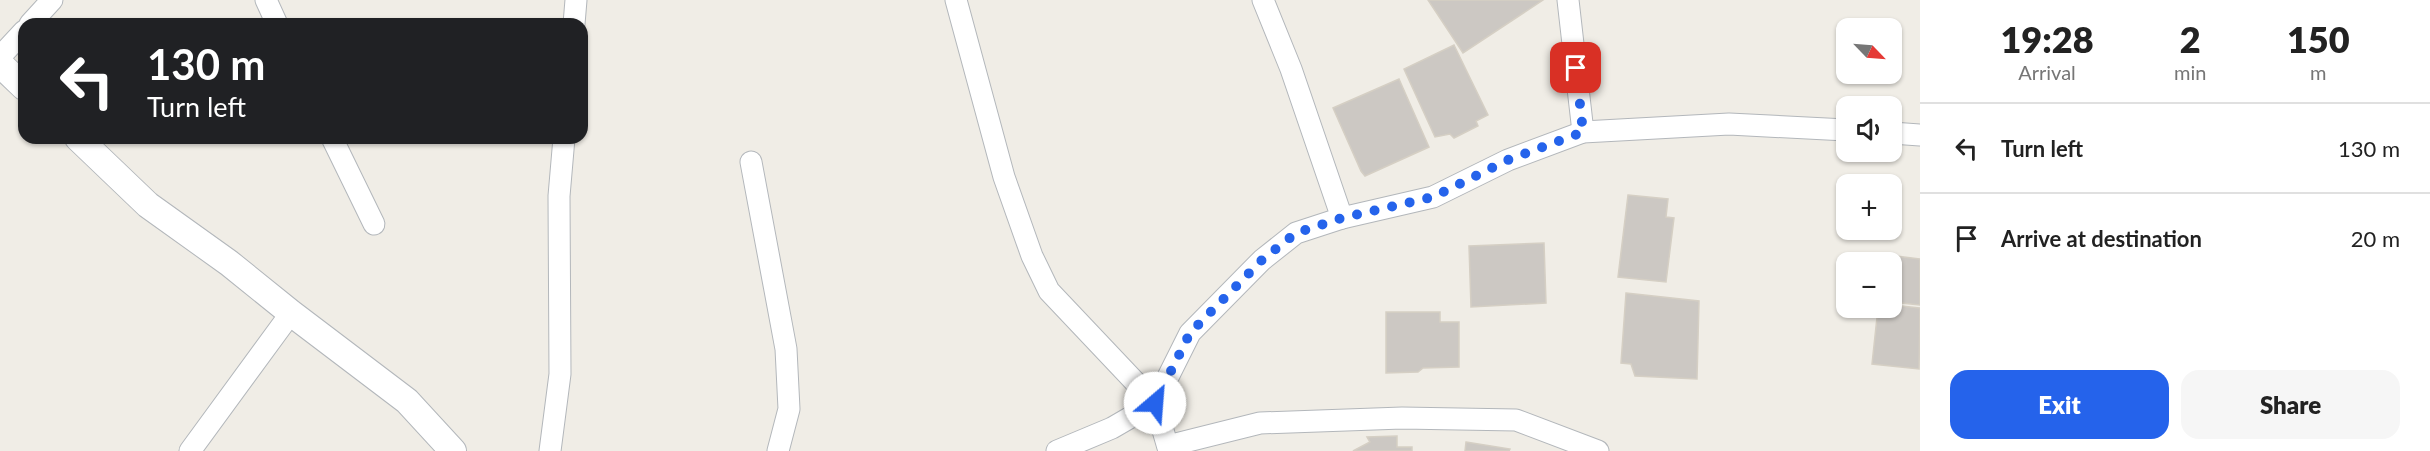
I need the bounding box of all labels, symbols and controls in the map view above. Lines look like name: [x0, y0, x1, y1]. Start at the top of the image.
text: 19:28: [2000, 17, 2094, 61]
text: 2: [2180, 17, 2201, 61]
text: 150: [2287, 17, 2350, 61]
north arrow: [1836, 18, 1902, 84]
map controls: [1836, 18, 1902, 318]
text: 130 m: [147, 39, 265, 89]
icon: left: [48, 42, 126, 120]
pin: [1550, 42, 1601, 93]
icon: arrive: [1559, 51, 1592, 84]
text: Arrival: [2018, 60, 2076, 84]
text: min: [2174, 60, 2206, 84]
text: m: [2310, 60, 2326, 84]
text: Turn left: [147, 90, 246, 123]
button: sound: [1836, 96, 1902, 162]
icon: left: [1950, 132, 1983, 165]
text: Turn left: [2001, 135, 2083, 162]
text: 130 m: [2338, 135, 2400, 162]
button: +: [1836, 174, 1902, 240]
icon: arrive: [1950, 222, 1983, 255]
text: Arrive at destination: [2001, 225, 2202, 252]
text: 20 m: [2351, 225, 2400, 252]
button: −: [1836, 252, 1902, 318]
button: Exit: [1950, 370, 2169, 439]
button: Share: [2181, 370, 2400, 439]
position arrow: [1123, 371, 1187, 435]

